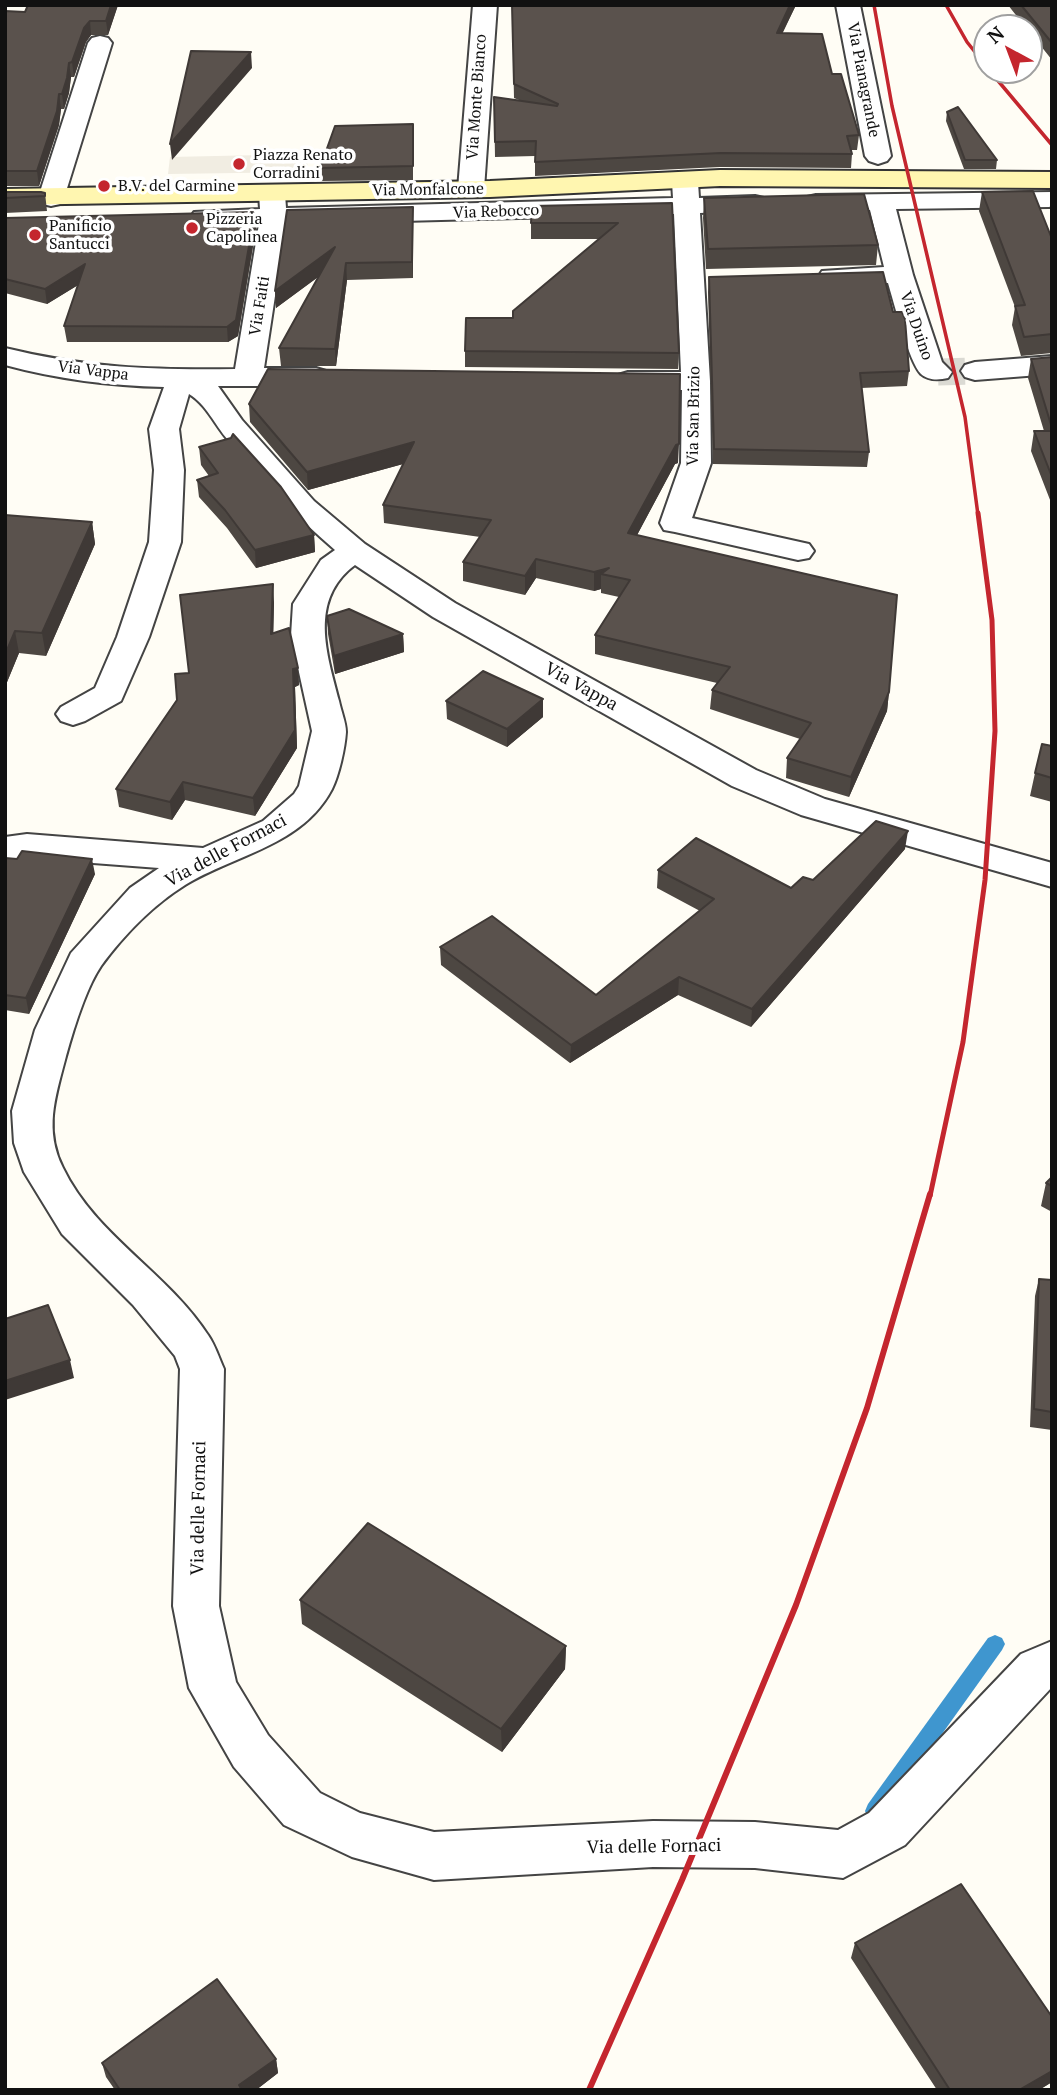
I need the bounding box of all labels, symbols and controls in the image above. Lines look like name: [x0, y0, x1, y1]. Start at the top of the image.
north arrow: [973, 14, 1043, 84]
text: N: [982, 20, 1009, 48]
street label: Via Pianagrande: [842, 21, 884, 139]
street label: Via Monte Bianco: [463, 33, 491, 161]
place label: Piazza Renato Corradini: [253, 145, 353, 183]
marker: Piazza Renato Corradini: [231, 156, 247, 172]
place label: B.V. del Carmine: [118, 176, 235, 196]
marker: B.V. del Carmine: [96, 178, 112, 194]
street label: Via Monfalcone: [372, 179, 484, 201]
street label: Via Rebocco: [452, 201, 540, 223]
place label: Pizzeria Capolinea: [206, 209, 278, 247]
place label: Panificio Santucci: [49, 216, 112, 254]
marker: Pizzeria Capolinea: [184, 220, 200, 236]
marker: Panificio Santucci: [27, 227, 43, 243]
street label: Via Faiti: [246, 275, 274, 337]
street label: Via Duino: [895, 289, 937, 363]
street label: Via Vappa: [56, 357, 130, 385]
street label: Via San Brizio: [684, 366, 704, 466]
street label: Via Vappa: [541, 658, 621, 716]
street label: Via delle Fornaci: [161, 810, 291, 892]
street label: Via delle Fornaci: [187, 1440, 211, 1576]
street label: Via delle Fornaci: [586, 1835, 722, 1859]

